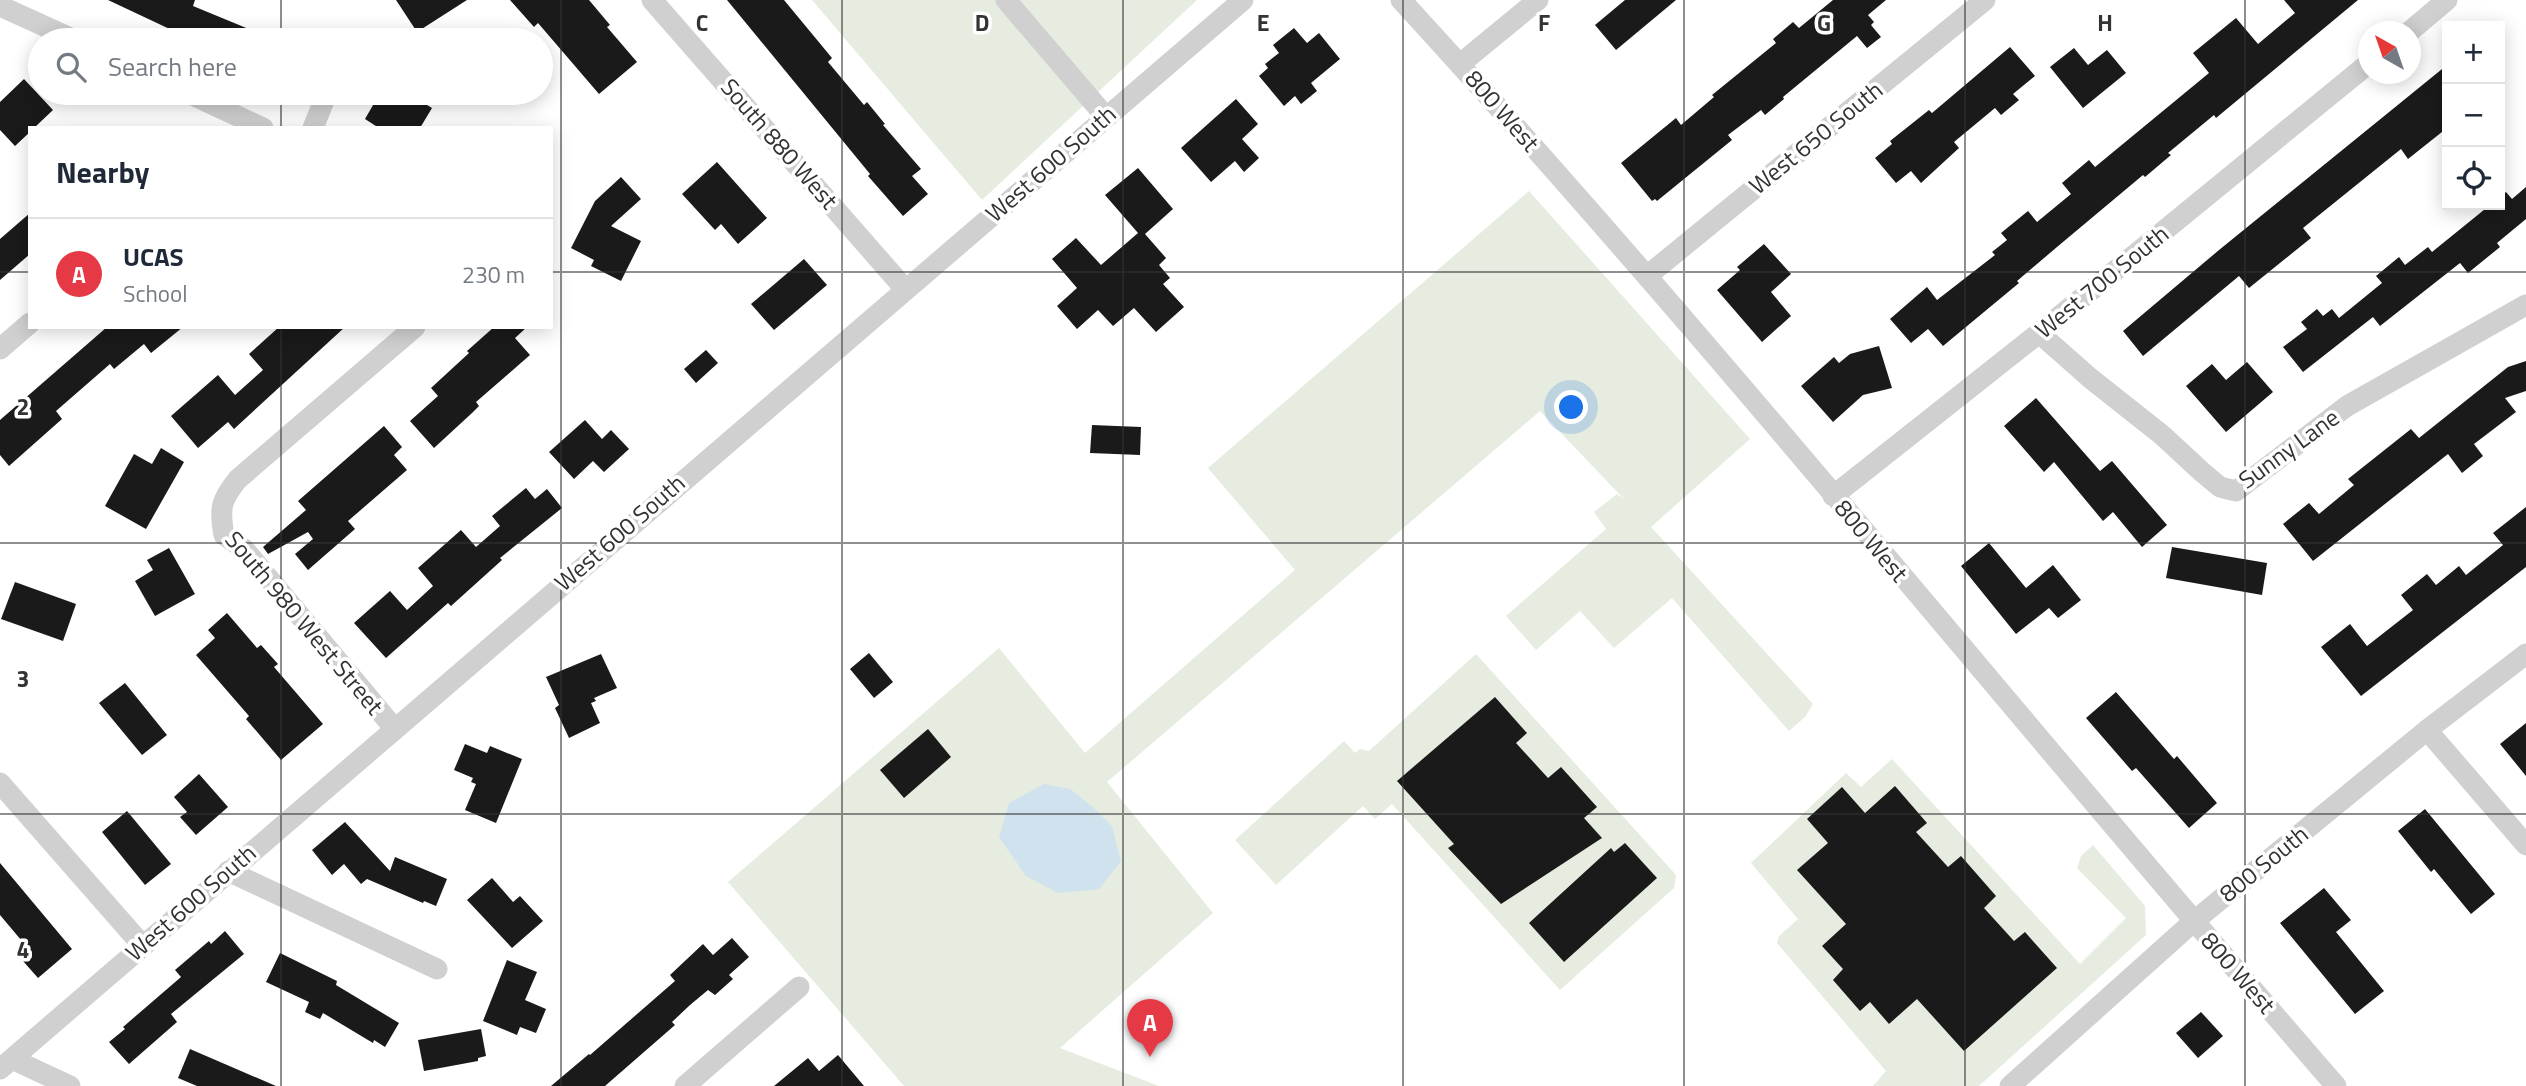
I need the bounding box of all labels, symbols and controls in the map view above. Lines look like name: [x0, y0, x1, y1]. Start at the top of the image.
text: C: [696, 5, 708, 40]
text: D: [975, 5, 989, 40]
text: E: [1257, 5, 1269, 40]
text: F: [1538, 5, 1550, 40]
text: G: [1817, 5, 1831, 40]
text: H: [2097, 5, 2113, 40]
north arrow: [2358, 21, 2421, 84]
map controls: [2442, 21, 2505, 210]
button: +: [2442, 21, 2505, 84]
search box: [28, 28, 553, 105]
text: Search here: [108, 47, 237, 86]
icon: search: [52, 48, 90, 86]
street label: 800 West: [1457, 62, 1549, 160]
street label: South 880 West: [713, 70, 847, 217]
street label: West 650 South: [1741, 72, 1890, 203]
button: −: [2442, 84, 2505, 147]
street label: West 600 South: [977, 96, 1124, 230]
button: locate: [2442, 147, 2505, 210]
text: Nearby: [56, 149, 149, 195]
street label: West 700 South: [2027, 216, 2176, 347]
text: UCAS: [123, 237, 184, 276]
text: A: [72, 257, 86, 292]
text: 230 m: [462, 257, 525, 292]
text: School: [123, 276, 187, 311]
text: 2: [17, 389, 29, 424]
your location: [1554, 390, 1588, 424]
street label: Sunny Lane: [2231, 399, 2346, 497]
street label: West 600 South: [546, 465, 693, 599]
street label: 800 West: [1826, 491, 1917, 590]
street label: South 980 West Street: [217, 523, 393, 723]
text: 3: [17, 661, 29, 696]
street label: 800 South: [2211, 816, 2316, 910]
street label: West 600 South: [117, 835, 264, 969]
street label: 800 West: [2193, 924, 2285, 1022]
text: 4: [17, 932, 29, 967]
pin: A: [1127, 999, 1173, 1057]

